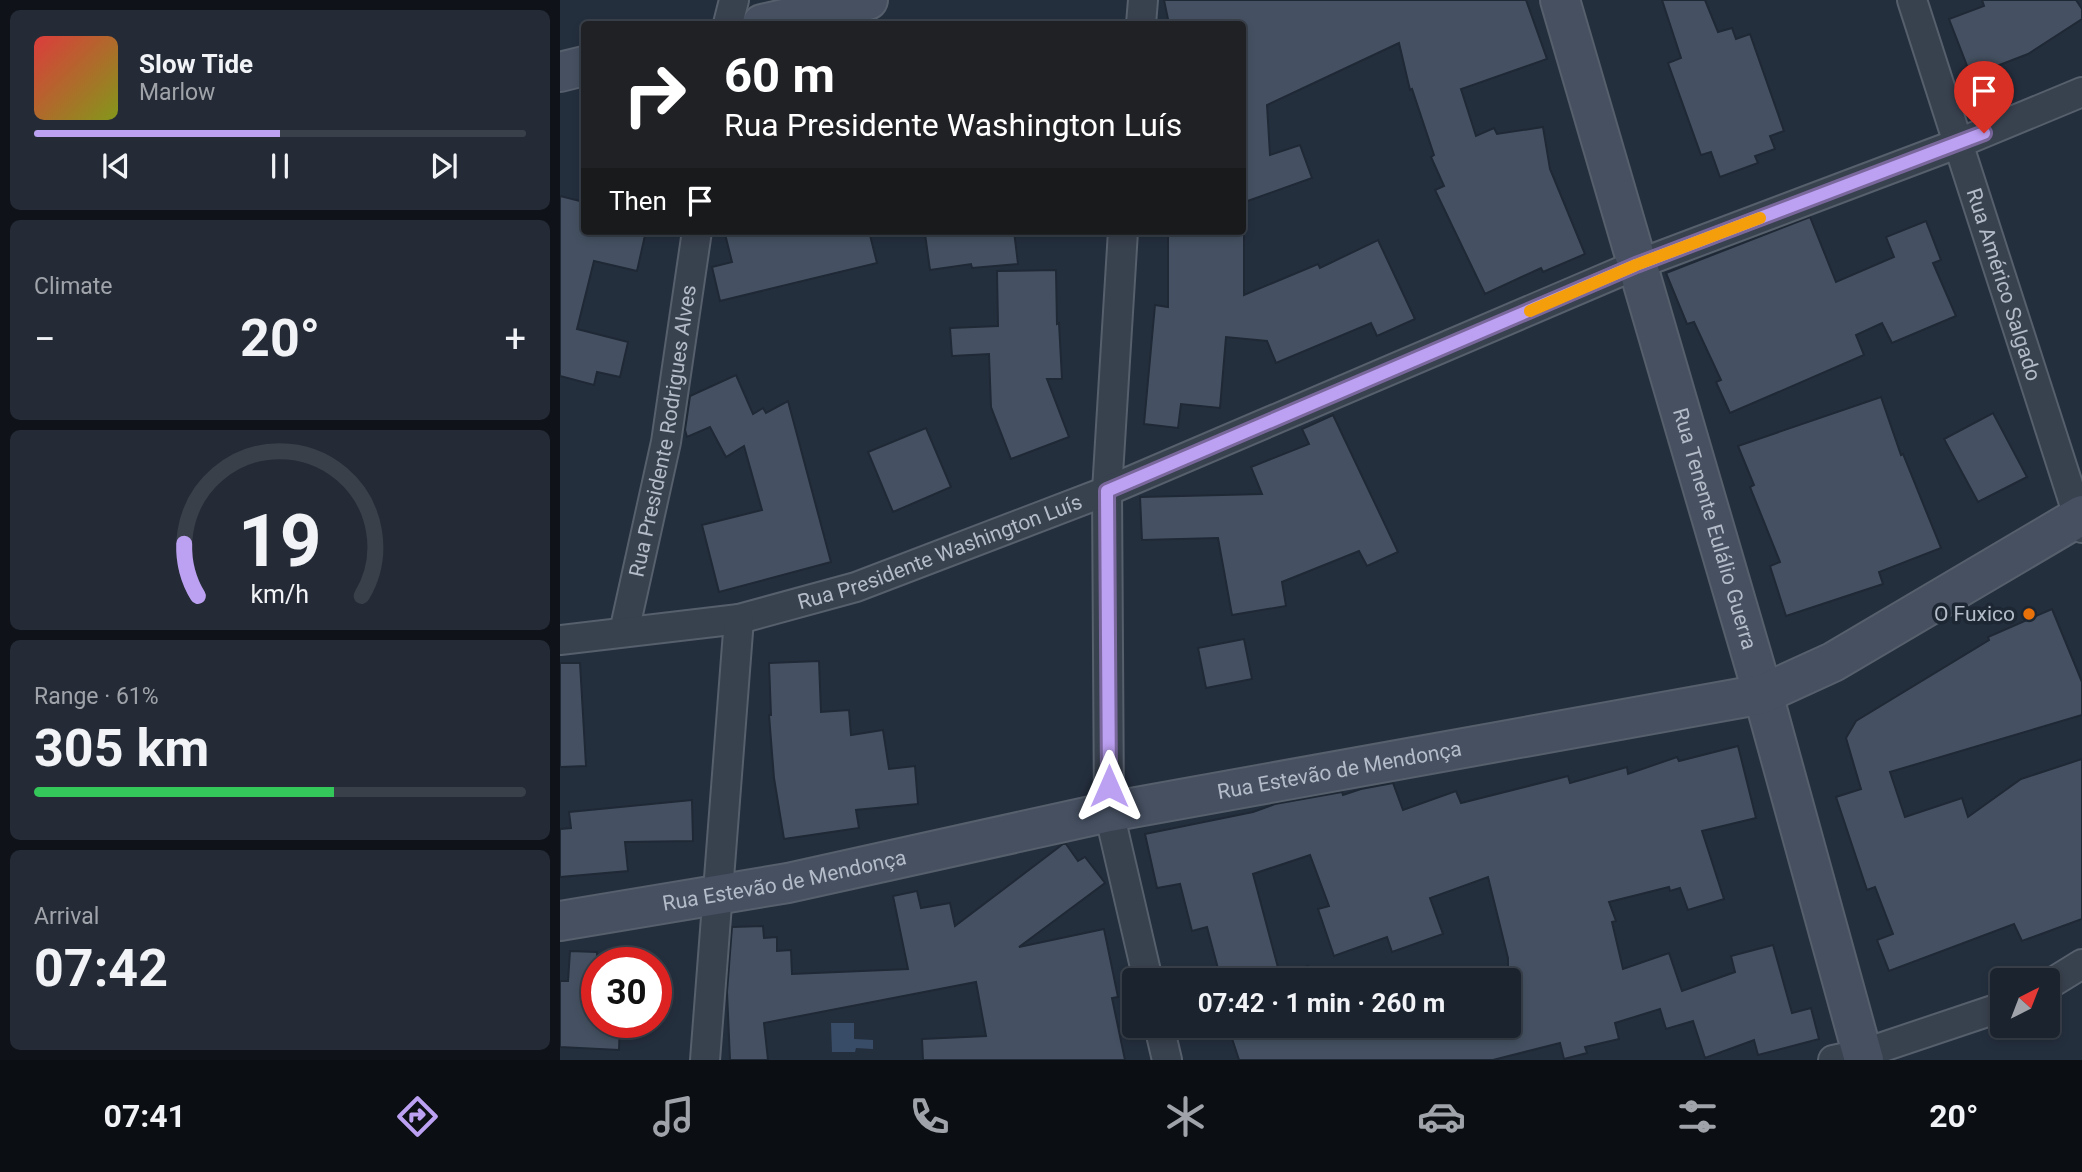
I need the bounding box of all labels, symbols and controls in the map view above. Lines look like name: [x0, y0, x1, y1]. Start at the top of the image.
text: 60 m: [724, 47, 835, 104]
text: Slow Tide: [139, 49, 253, 79]
icon: right: [609, 49, 700, 140]
pin: [1954, 61, 2014, 133]
icon: arrive: [1965, 72, 2003, 110]
text: Marlow: [139, 79, 215, 106]
text: Rua Presidente Washington Luís: [724, 106, 1182, 144]
icon: previous: [97, 147, 135, 185]
icon: pause: [261, 147, 299, 185]
icon: next: [425, 147, 463, 185]
icon: arrive: [681, 182, 719, 220]
street label: Rua Américo Salgado: [1961, 185, 2046, 384]
text: Then: [609, 186, 667, 216]
text: Climate: [34, 273, 113, 300]
street label: Rua Presidente Rodrigues Alves: [625, 283, 701, 579]
text: 20°: [240, 308, 320, 369]
text: −: [34, 317, 56, 361]
text: +: [504, 317, 526, 361]
street label: Rua Tenente Eulálio Guerra: [1668, 405, 1761, 652]
street label: Rua Presidente Washington Luís: [795, 490, 1085, 614]
text: 19: [238, 498, 322, 584]
text: km/h: [251, 580, 309, 609]
place label: O Fuxico: [1934, 602, 2015, 626]
marker: O Fuxico: [2021, 606, 2037, 622]
text: Range · 61%: [34, 683, 159, 710]
text: 305 km: [34, 718, 209, 779]
street label: Rua Estevão de Mendonça: [1215, 737, 1463, 804]
position arrow: [1072, 749, 1146, 823]
street label: Rua Estevão de Mendonça: [661, 845, 908, 916]
text: Arrival: [34, 903, 99, 930]
text: 07:42: [34, 938, 168, 999]
speed limit sign: 30: [581, 947, 672, 1038]
north arrow: [1990, 968, 2060, 1038]
map controls: [1990, 968, 2060, 1038]
text: 07:42 · 1 min · 260 m: [1198, 988, 1445, 1018]
icon: directions: [393, 1092, 442, 1141]
icon: music: [649, 1092, 698, 1141]
icon: phone: [905, 1092, 954, 1141]
icon: climate: [1161, 1092, 1210, 1141]
icon: car: [1417, 1092, 1466, 1141]
icon: filters: [1673, 1092, 1722, 1141]
text: 07:41: [104, 1097, 186, 1135]
text: 20°: [1929, 1097, 1978, 1135]

